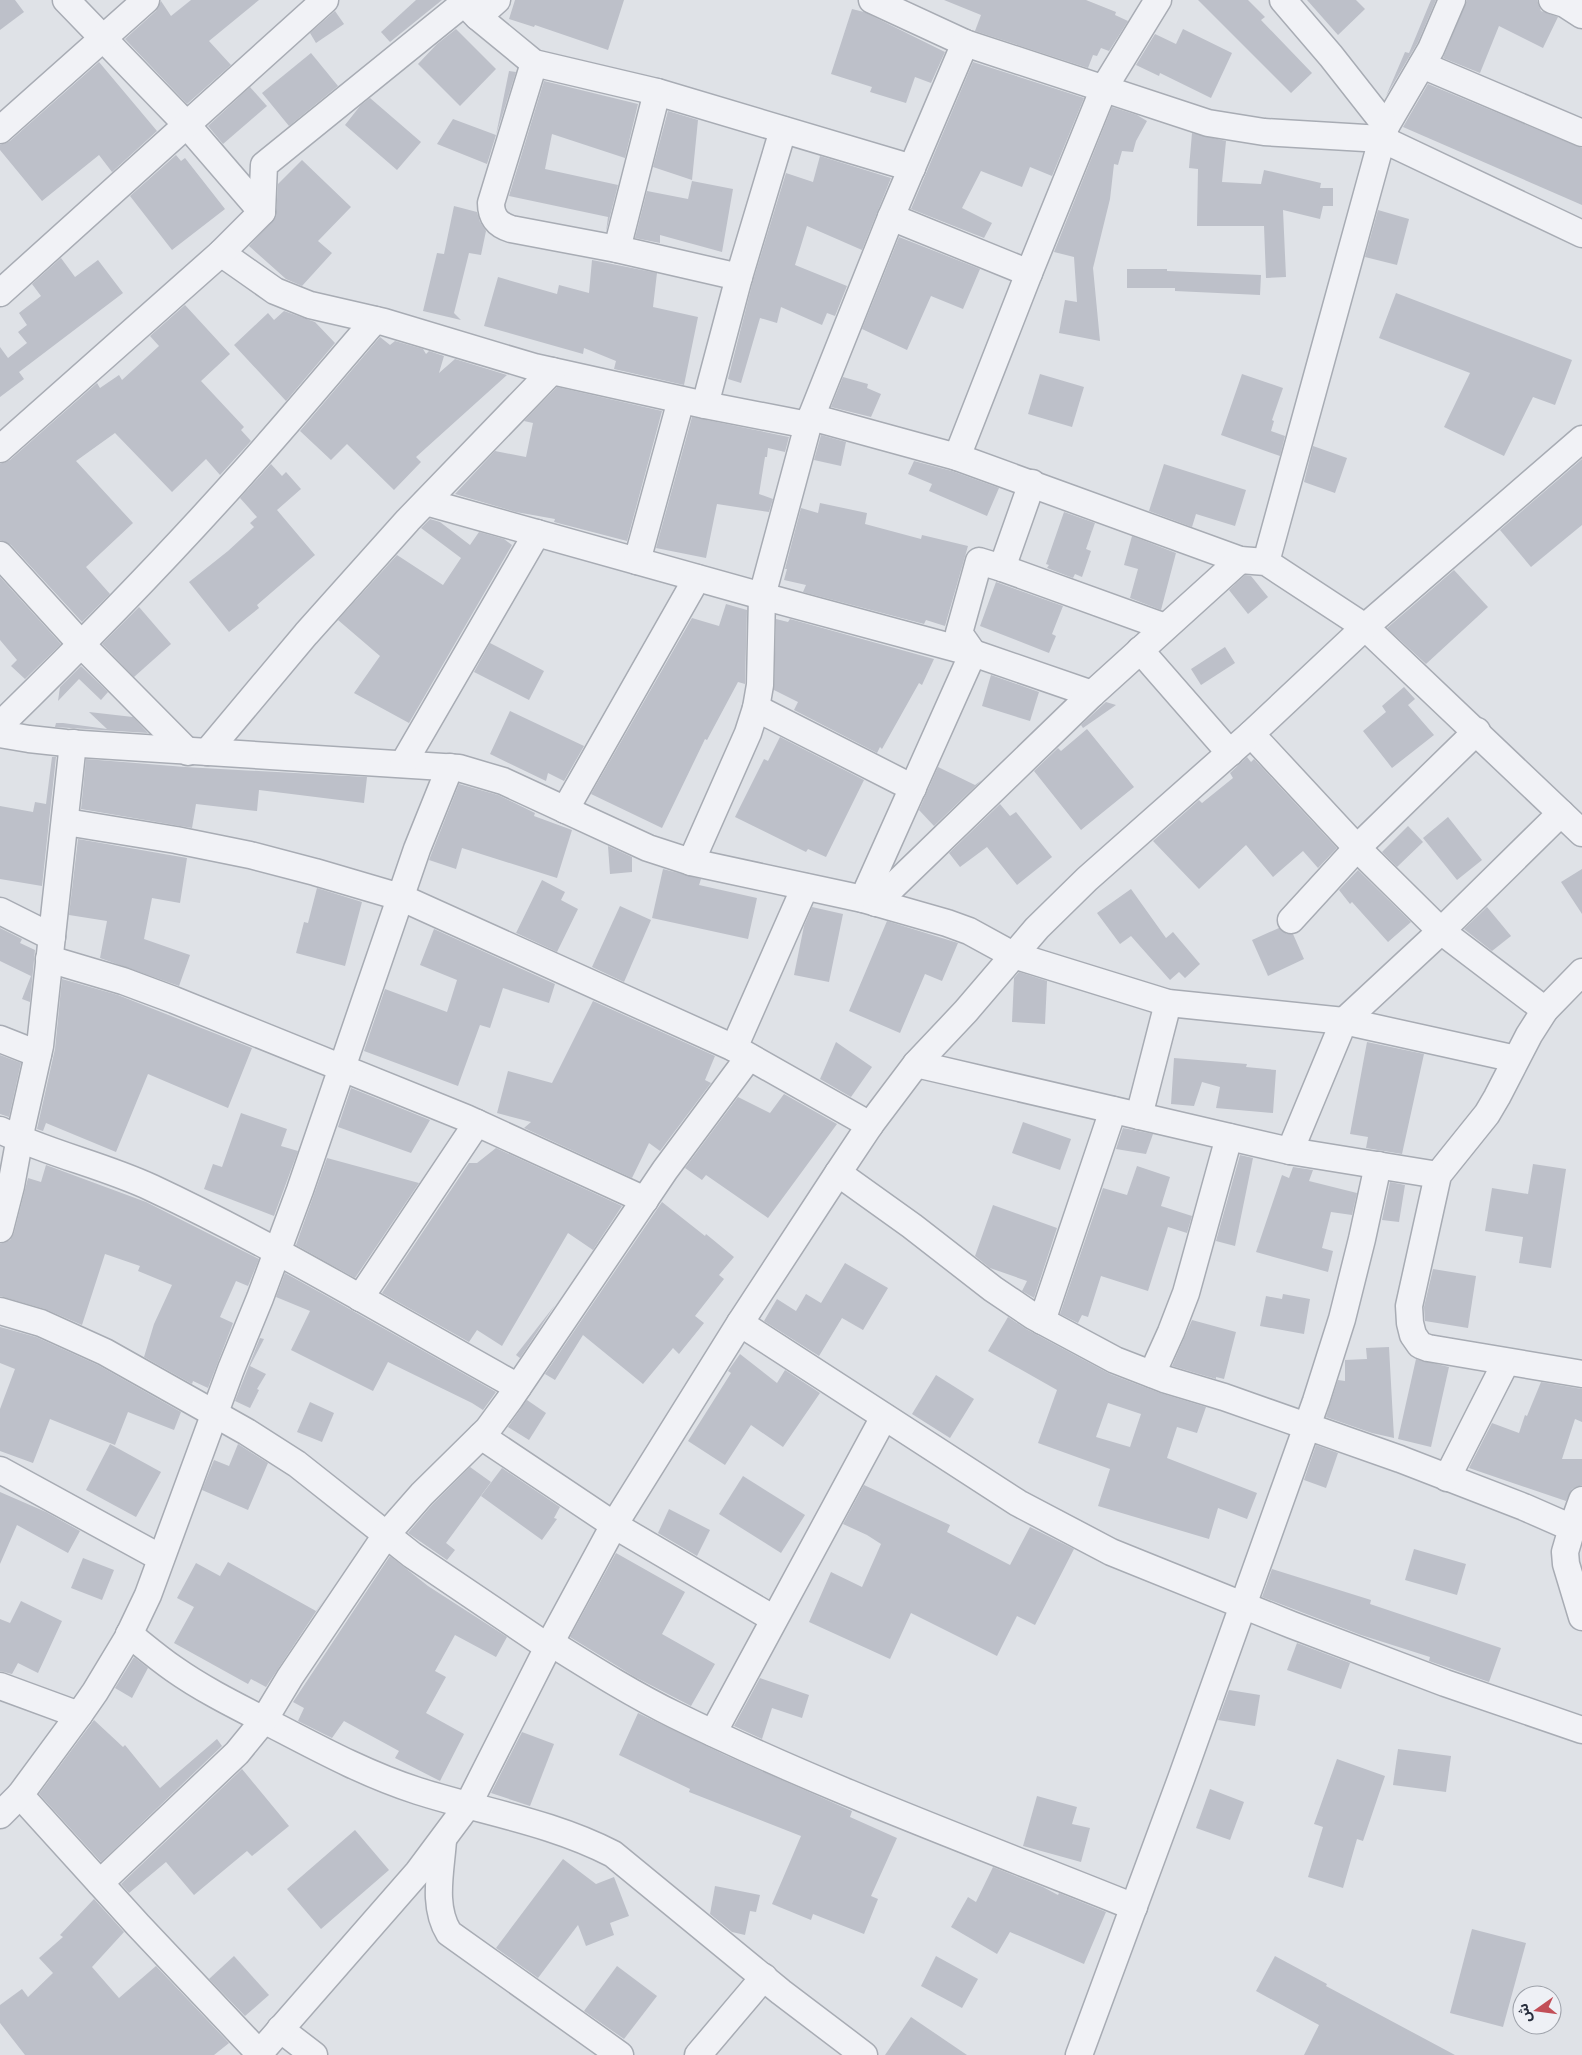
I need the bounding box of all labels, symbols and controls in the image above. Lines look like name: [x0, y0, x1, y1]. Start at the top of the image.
north arrow: [1512, 1985, 1562, 2035]
text: ش: [1516, 2002, 1534, 2024]

